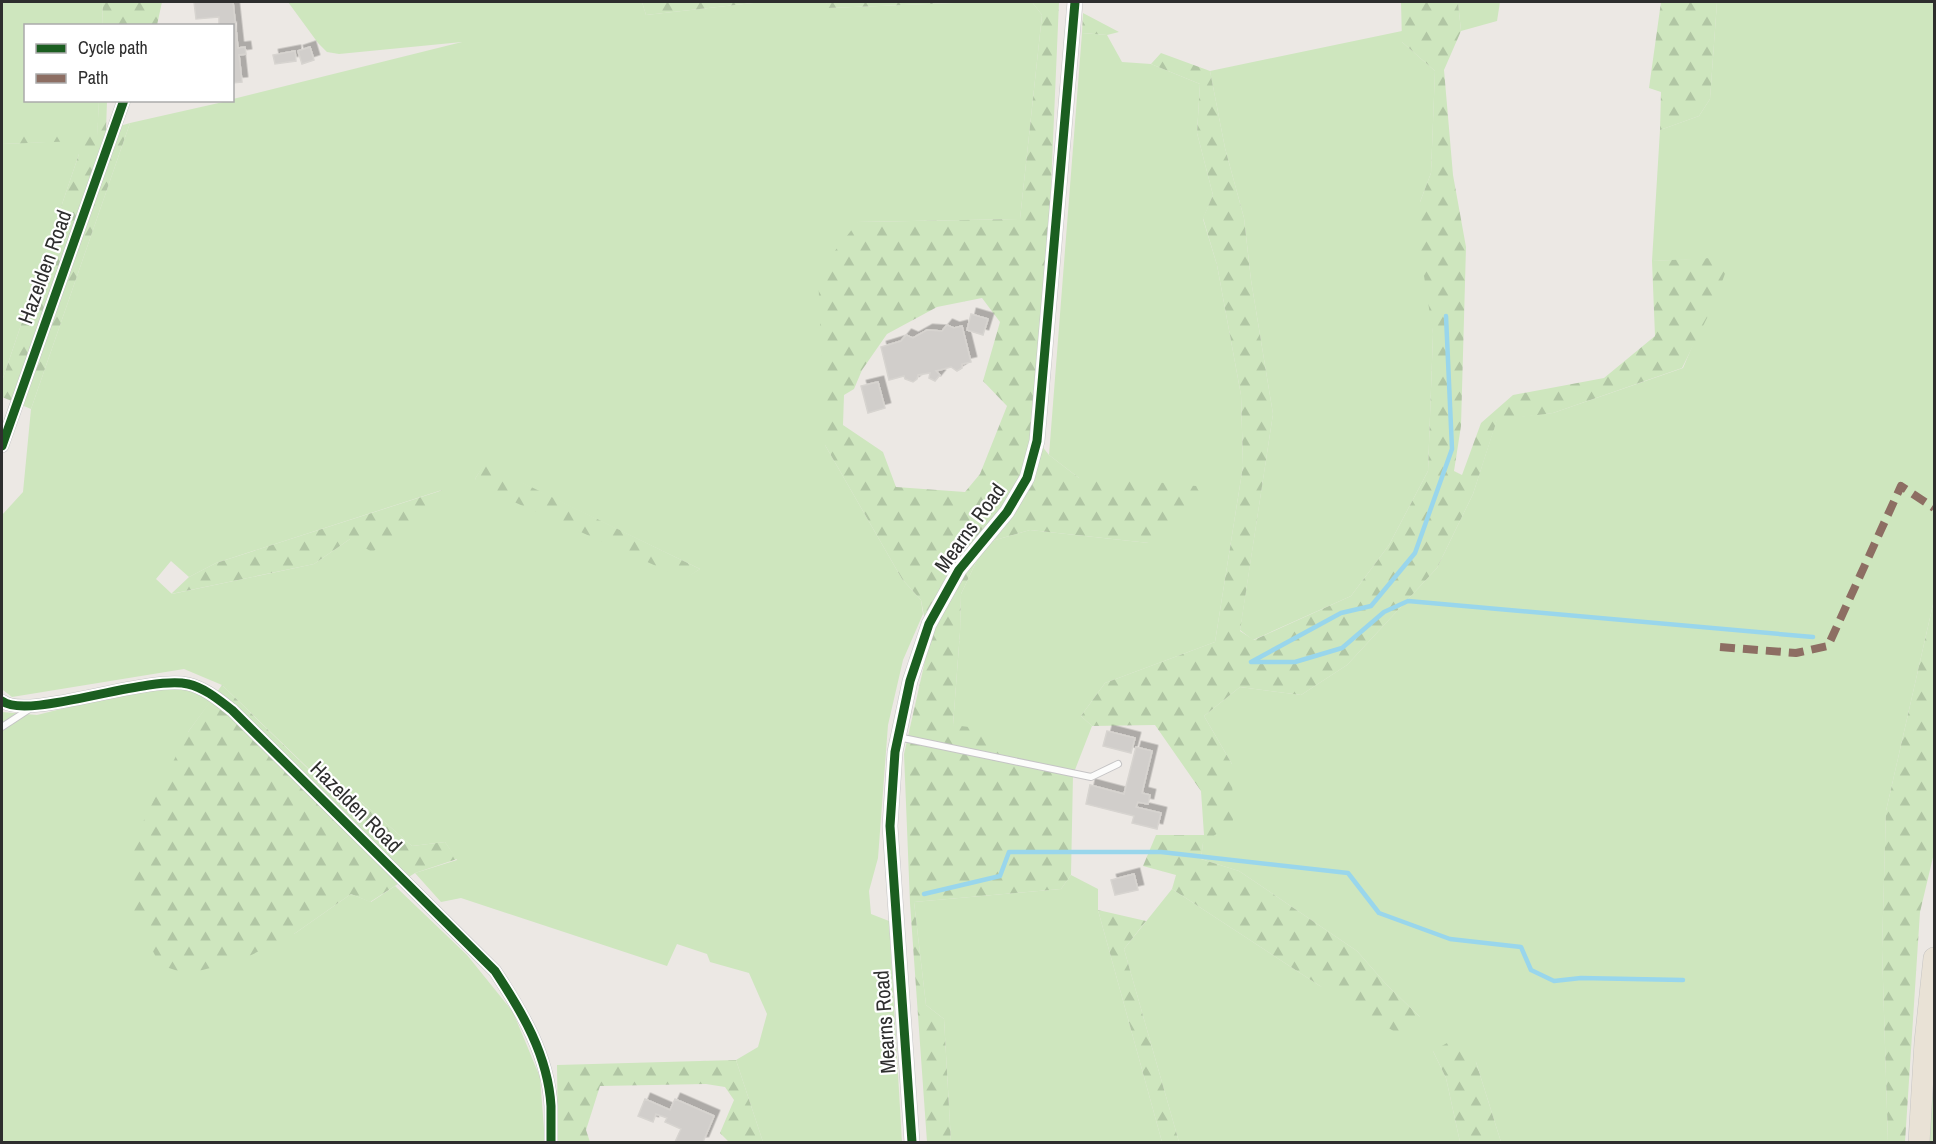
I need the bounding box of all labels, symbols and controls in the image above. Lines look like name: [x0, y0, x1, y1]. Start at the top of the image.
legend: [24, 24, 234, 102]
text: Cycle path: [78, 35, 148, 60]
text: Path: [78, 65, 108, 90]
street label: Hazelden Road: [11, 206, 78, 328]
street label: Mearns Road: [927, 477, 1012, 578]
street label: Hazelden Road: [304, 754, 409, 859]
street label: Mearns Road: [866, 969, 903, 1075]

